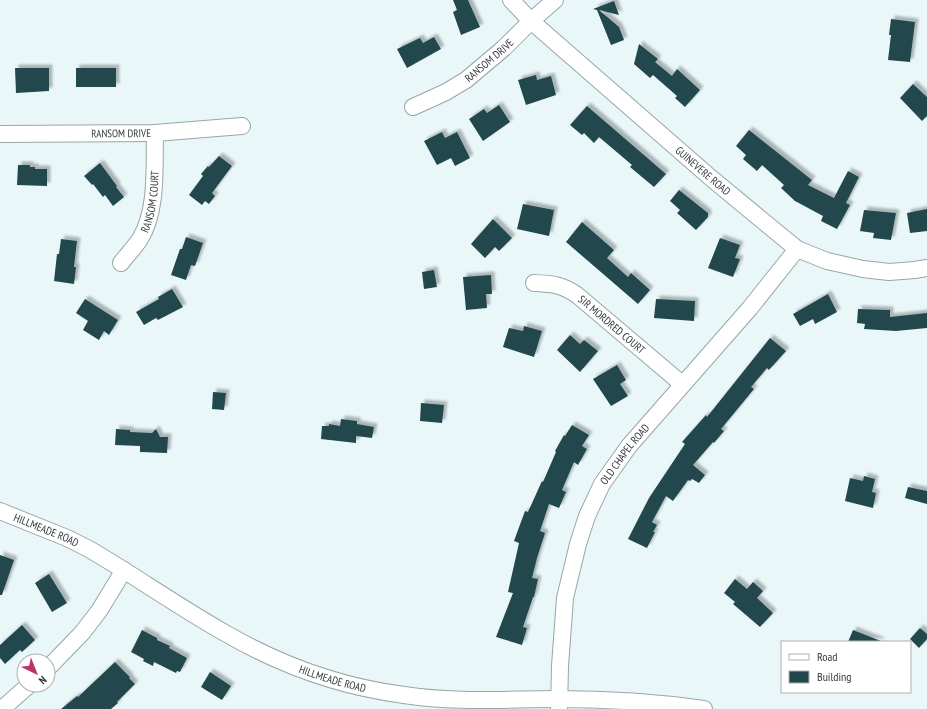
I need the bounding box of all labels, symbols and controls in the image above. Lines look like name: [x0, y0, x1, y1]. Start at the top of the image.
street label: RANSOM DRIVE: [462, 35, 517, 85]
street label: RANSOM DRIVE: [91, 126, 151, 140]
street label: GUINEVERE ROAD: [672, 143, 734, 198]
street label: RANSOM COURT: [137, 170, 162, 235]
street label: SIR MORDRED COURT: [575, 292, 648, 357]
street label: OLD CHAPEL ROAD: [597, 421, 652, 487]
street label: HILLMEADE ROAD: [12, 510, 81, 550]
legend: [781, 641, 911, 693]
text: Road: [817, 649, 837, 664]
north arrow: [16, 653, 56, 693]
street label: HILLMEADE ROAD: [297, 662, 368, 695]
text: Building: [817, 669, 852, 684]
text: N: [36, 673, 50, 687]

